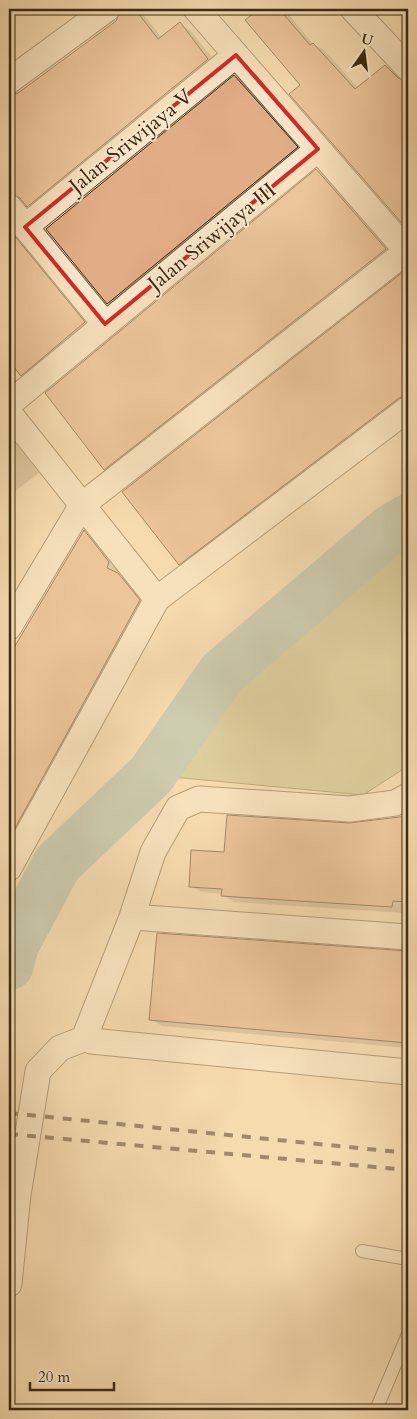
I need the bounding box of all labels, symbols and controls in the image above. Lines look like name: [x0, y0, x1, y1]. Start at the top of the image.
north arrow: [340, 28, 390, 78]
text: U: [359, 29, 375, 51]
street label: Jalan Sriwijaya V: [61, 82, 199, 202]
street label: Jalan Sriwijaya III: [139, 176, 282, 300]
scale bar: [30, 1359, 114, 1391]
text: 20 m: [38, 1367, 70, 1387]

